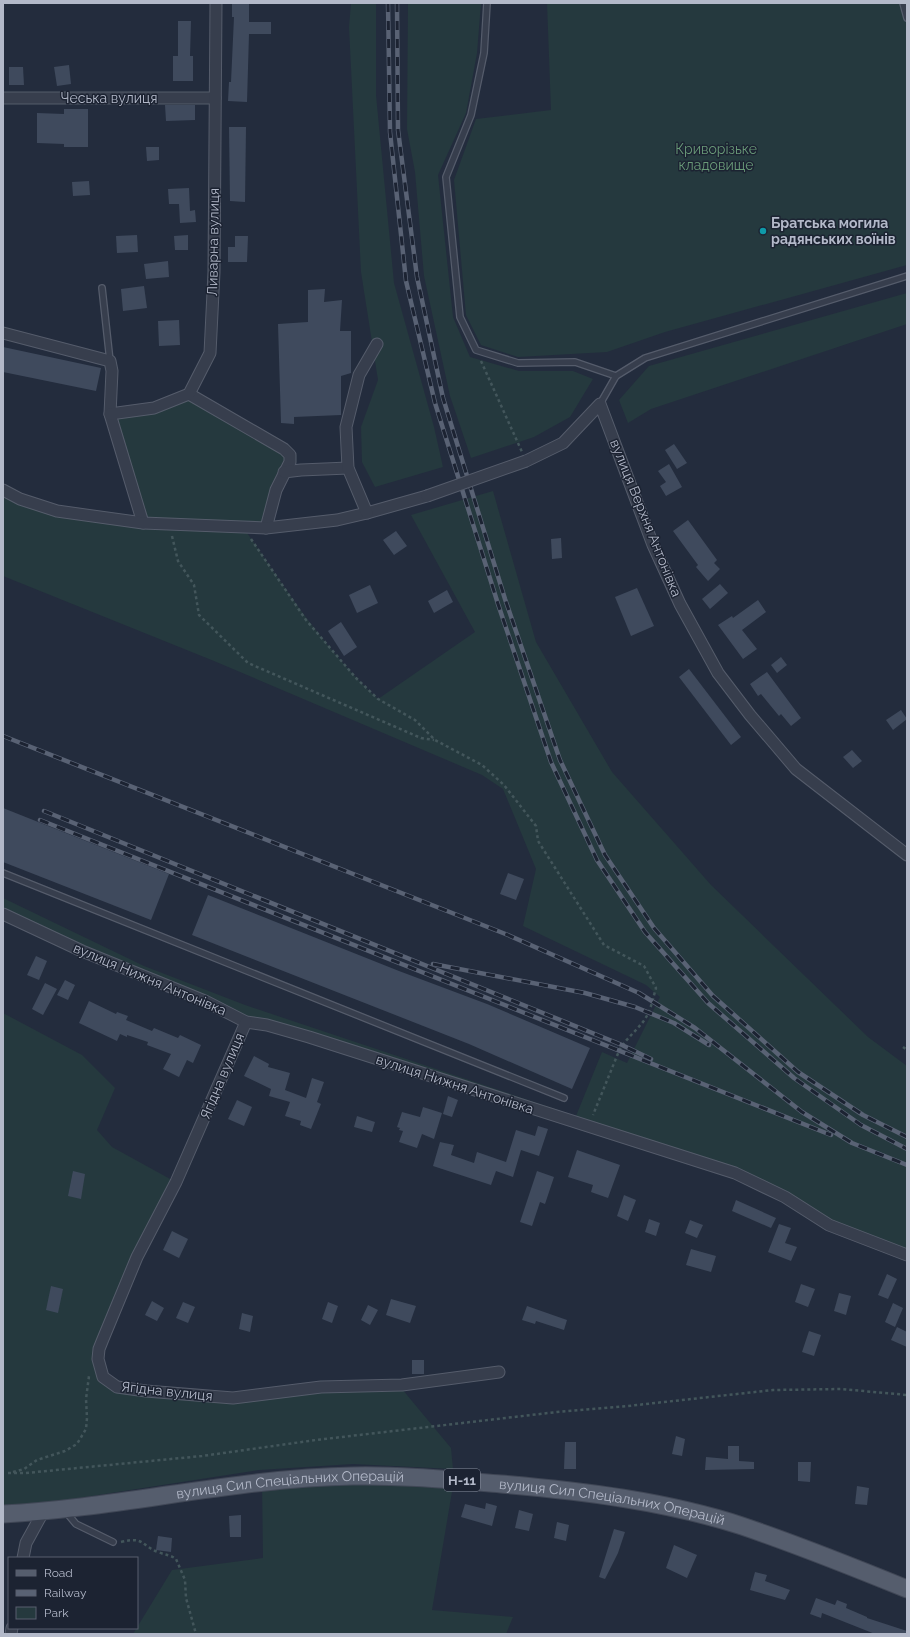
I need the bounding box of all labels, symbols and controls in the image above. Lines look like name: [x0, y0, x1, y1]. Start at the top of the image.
street label: Чеська вулиця: [61, 90, 157, 106]
park label: Криворізьке кладовище: [675, 141, 757, 173]
street label: Ливарна вулиця: [204, 188, 222, 296]
place label: Братська могила радянських воїнів: [771, 215, 896, 247]
marker: Братська могила радянських воїнів: [758, 226, 768, 236]
street label: вулиця Верхня Антонівка: [607, 437, 685, 599]
street label: вулиця Нижня Антонівка: [71, 939, 229, 1019]
street label: Ягідна вулиця: [197, 1031, 247, 1121]
street label: вулиця Нижня Антонівка: [374, 1051, 536, 1117]
street label: Ягідна вулиця: [120, 1378, 214, 1404]
street label: вулиця Сил Спеціальних Операцій: [175, 1468, 404, 1502]
road number: Н-11: [444, 1469, 480, 1491]
street label: вулиця Сил Спеціальних Операцій: [498, 1476, 727, 1528]
legend: [8, 1557, 138, 1629]
text: Road: [44, 1566, 73, 1580]
text: Railway: [44, 1586, 87, 1600]
text: Park: [44, 1606, 69, 1620]

